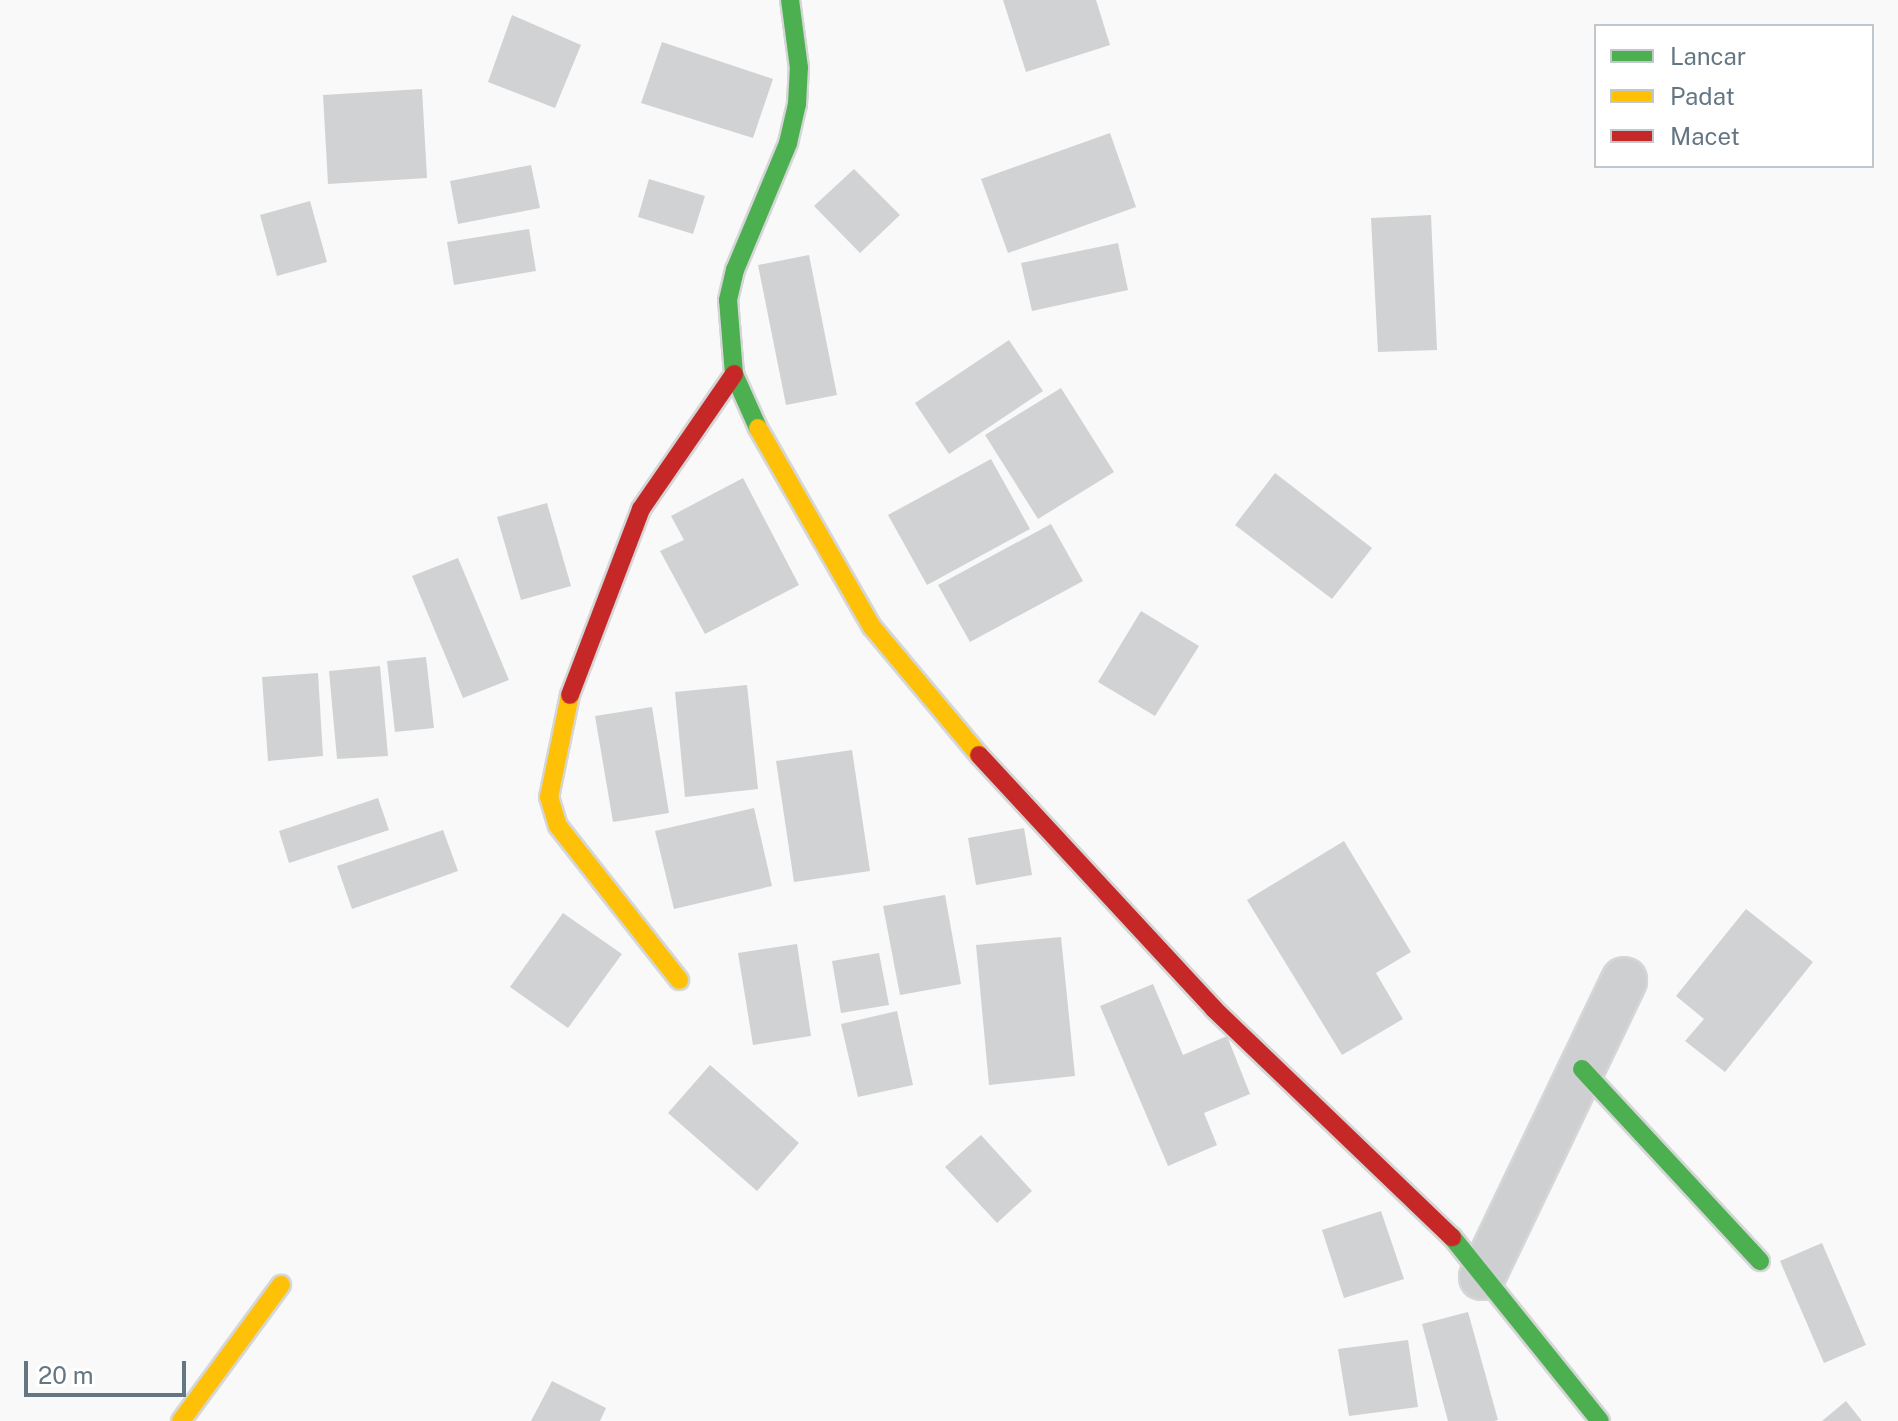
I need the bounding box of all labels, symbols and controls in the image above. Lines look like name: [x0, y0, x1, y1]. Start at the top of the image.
legend: [1594, 24, 1874, 168]
text: Lancar: [1670, 42, 1746, 70]
text: Padat: [1670, 82, 1735, 110]
text: Macet: [1670, 122, 1740, 150]
scale bar: [28, 1345, 190, 1395]
text: 20 m: [38, 1361, 94, 1389]

